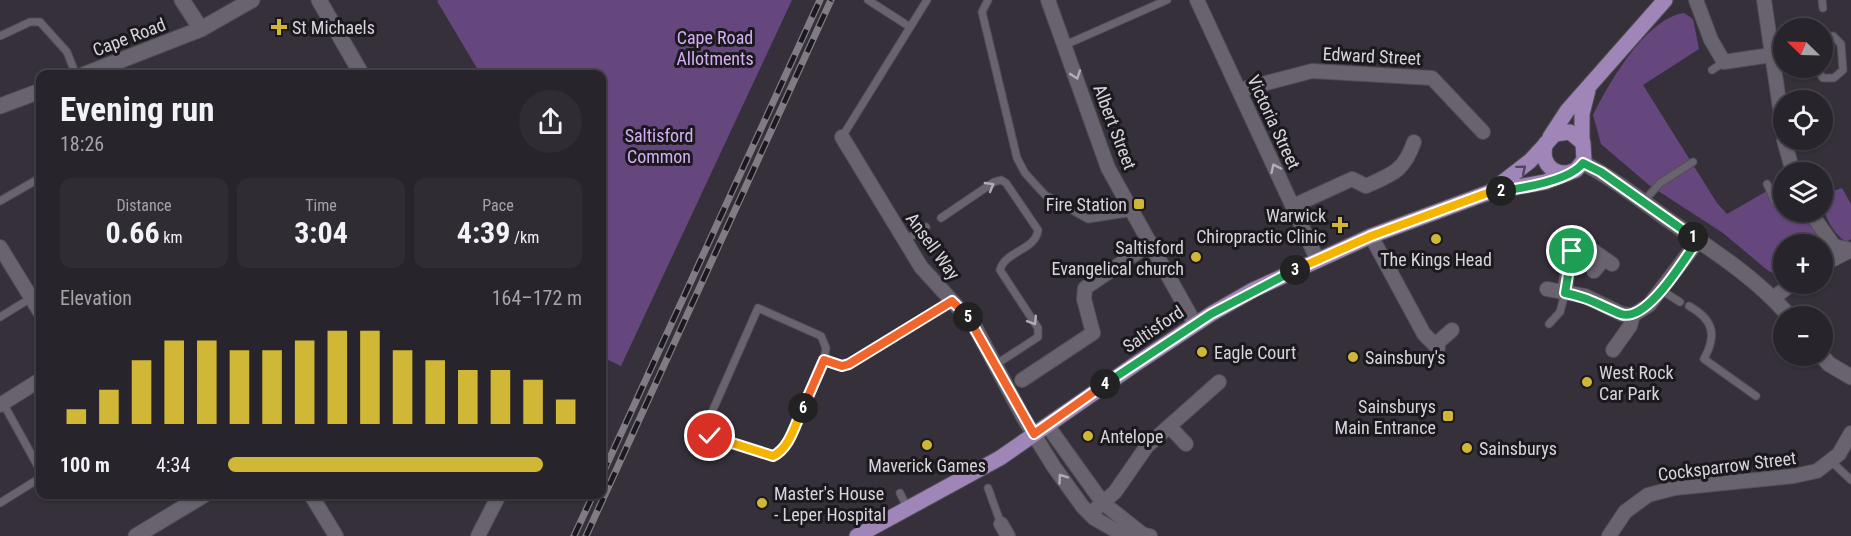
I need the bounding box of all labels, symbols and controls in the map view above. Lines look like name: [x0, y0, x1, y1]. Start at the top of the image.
street label: Cape Road: [90, 14, 168, 60]
place label: St Michaels: [292, 17, 375, 38]
marker: St Michaels: [270, 18, 288, 36]
north arrow: [1773, 18, 1833, 78]
map controls: [1773, 18, 1833, 366]
park label: Cape Road Allotments: [676, 27, 754, 69]
street label: Edward Street: [1322, 43, 1422, 69]
one-way arrow: [1068, 69, 1081, 80]
street label: Victoria Street: [1243, 72, 1305, 172]
street label: Albert Street: [1089, 82, 1141, 172]
text: Evening run: [60, 90, 215, 129]
button: share: [519, 90, 582, 153]
button: locate: [1773, 90, 1833, 150]
park label: Saltisford Common: [625, 125, 693, 167]
text: 18:26: [60, 132, 104, 156]
button: layers: [1773, 162, 1833, 222]
one-way arrow: [1270, 163, 1282, 174]
one-way arrow: [1515, 165, 1526, 176]
pin: 2: [1486, 176, 1516, 206]
one-way arrow: [984, 181, 994, 193]
text: 2: [1497, 181, 1505, 200]
place label: Fire Station: [1046, 194, 1127, 215]
text: Distance: [116, 196, 172, 215]
text: Time: [305, 196, 337, 215]
text: Pace: [482, 196, 514, 215]
marker: Fire Station: [1132, 197, 1146, 211]
place label: Warwick Chiropractic Clinic: [1196, 205, 1326, 247]
street label: Ansell Way: [902, 208, 965, 284]
text: 0.66: [105, 215, 160, 250]
text: 3:04: [294, 215, 348, 250]
text: 4:39: [457, 215, 510, 250]
marker: Warwick Chiropractic Clinic: [1331, 216, 1349, 234]
pin: 1: [1678, 222, 1708, 252]
pin: [1546, 225, 1597, 276]
text: 1: [1689, 227, 1697, 246]
text: km: [160, 228, 183, 247]
text: /km: [510, 228, 539, 247]
marker: The Kings Head: [1429, 232, 1443, 246]
icon: arrive: [1555, 234, 1588, 267]
button: +: [1773, 234, 1833, 294]
place label: Saltisford Evangelical church: [1052, 237, 1184, 279]
place label: The Kings Head: [1380, 249, 1492, 270]
marker: Saltisford Evangelical church: [1189, 250, 1203, 264]
pin: 3: [1280, 255, 1310, 285]
text: 3: [1291, 260, 1299, 279]
text: Elevation: [60, 286, 132, 310]
text: 164–172 m: [492, 286, 582, 310]
street label: Saltisford: [1119, 301, 1187, 357]
pin: 5: [953, 302, 983, 332]
button: −: [1773, 306, 1833, 366]
text: 5: [964, 307, 972, 326]
one-way arrow: [1026, 315, 1038, 325]
place label: Eagle Court: [1214, 342, 1296, 363]
marker: Eagle Court: [1195, 345, 1209, 359]
place label: Sainsbury's: [1365, 347, 1446, 368]
marker: Sainsbury's: [1346, 350, 1360, 364]
place label: West Rock Car Park: [1599, 362, 1674, 404]
pin: 4: [1090, 369, 1120, 399]
text: 4: [1101, 374, 1109, 393]
marker: West Rock Car Park: [1580, 375, 1594, 389]
pin: 6: [788, 393, 818, 423]
place label: Sainsburys Main Entrance: [1335, 396, 1436, 438]
text: 6: [799, 398, 807, 417]
marker: Sainsburys Main Entrance: [1441, 409, 1455, 423]
pin: [684, 410, 735, 461]
icon: check: [693, 419, 726, 452]
place label: Antelope: [1100, 426, 1163, 447]
marker: Antelope: [1081, 429, 1095, 443]
marker: Maverick Games: [920, 438, 934, 452]
place label: Sainsburys: [1479, 438, 1557, 459]
marker: Sainsburys: [1460, 441, 1474, 455]
street label: Cocksparrow Street: [1657, 447, 1797, 485]
text: 100 m: [60, 453, 110, 477]
text: 4:34: [156, 453, 190, 477]
place label: Maverick Games: [868, 455, 986, 476]
one-way arrow: [1058, 473, 1069, 484]
place label: Master's House - Leper Hospital: [774, 483, 886, 525]
marker: Master's House - Leper Hospital: [755, 496, 769, 510]

